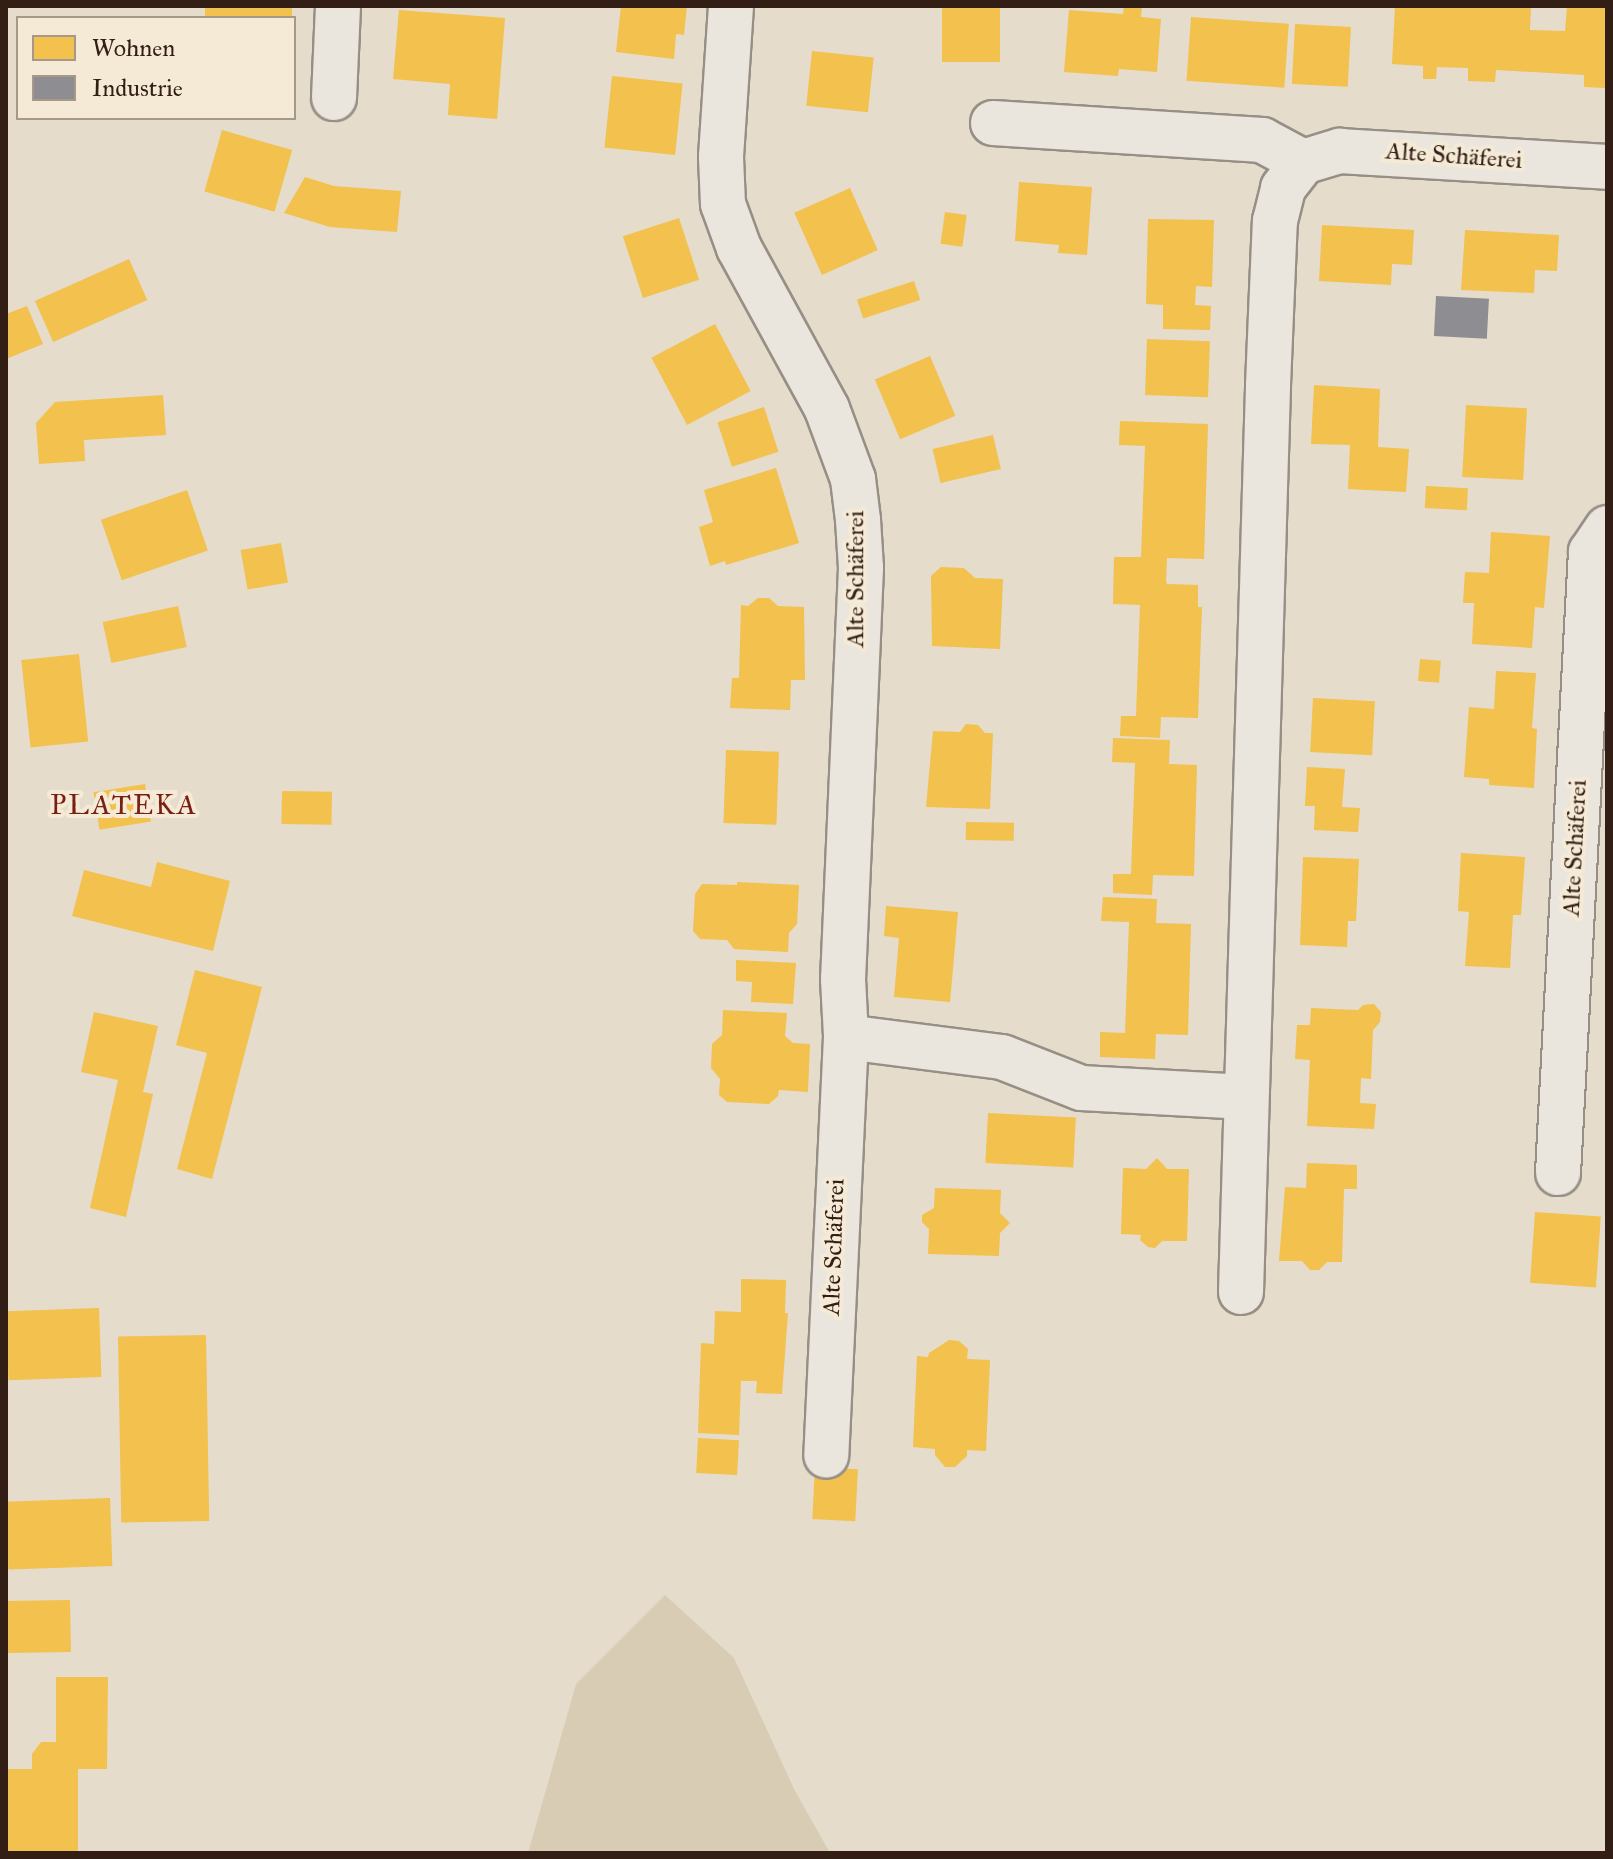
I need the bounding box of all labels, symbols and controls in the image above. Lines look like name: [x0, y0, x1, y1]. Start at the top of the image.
legend: [16, 16, 296, 120]
text: Wohnen: [92, 33, 175, 63]
text: Industrie: [92, 73, 183, 103]
street label: Alte Schäferei: [1385, 137, 1523, 175]
street label: Alte Schäferei: [842, 511, 870, 647]
street label: Alte Schäferei: [1557, 779, 1593, 917]
district label: PLATEKA: [50, 788, 198, 822]
street label: Alte Schäferei: [817, 1178, 851, 1316]

